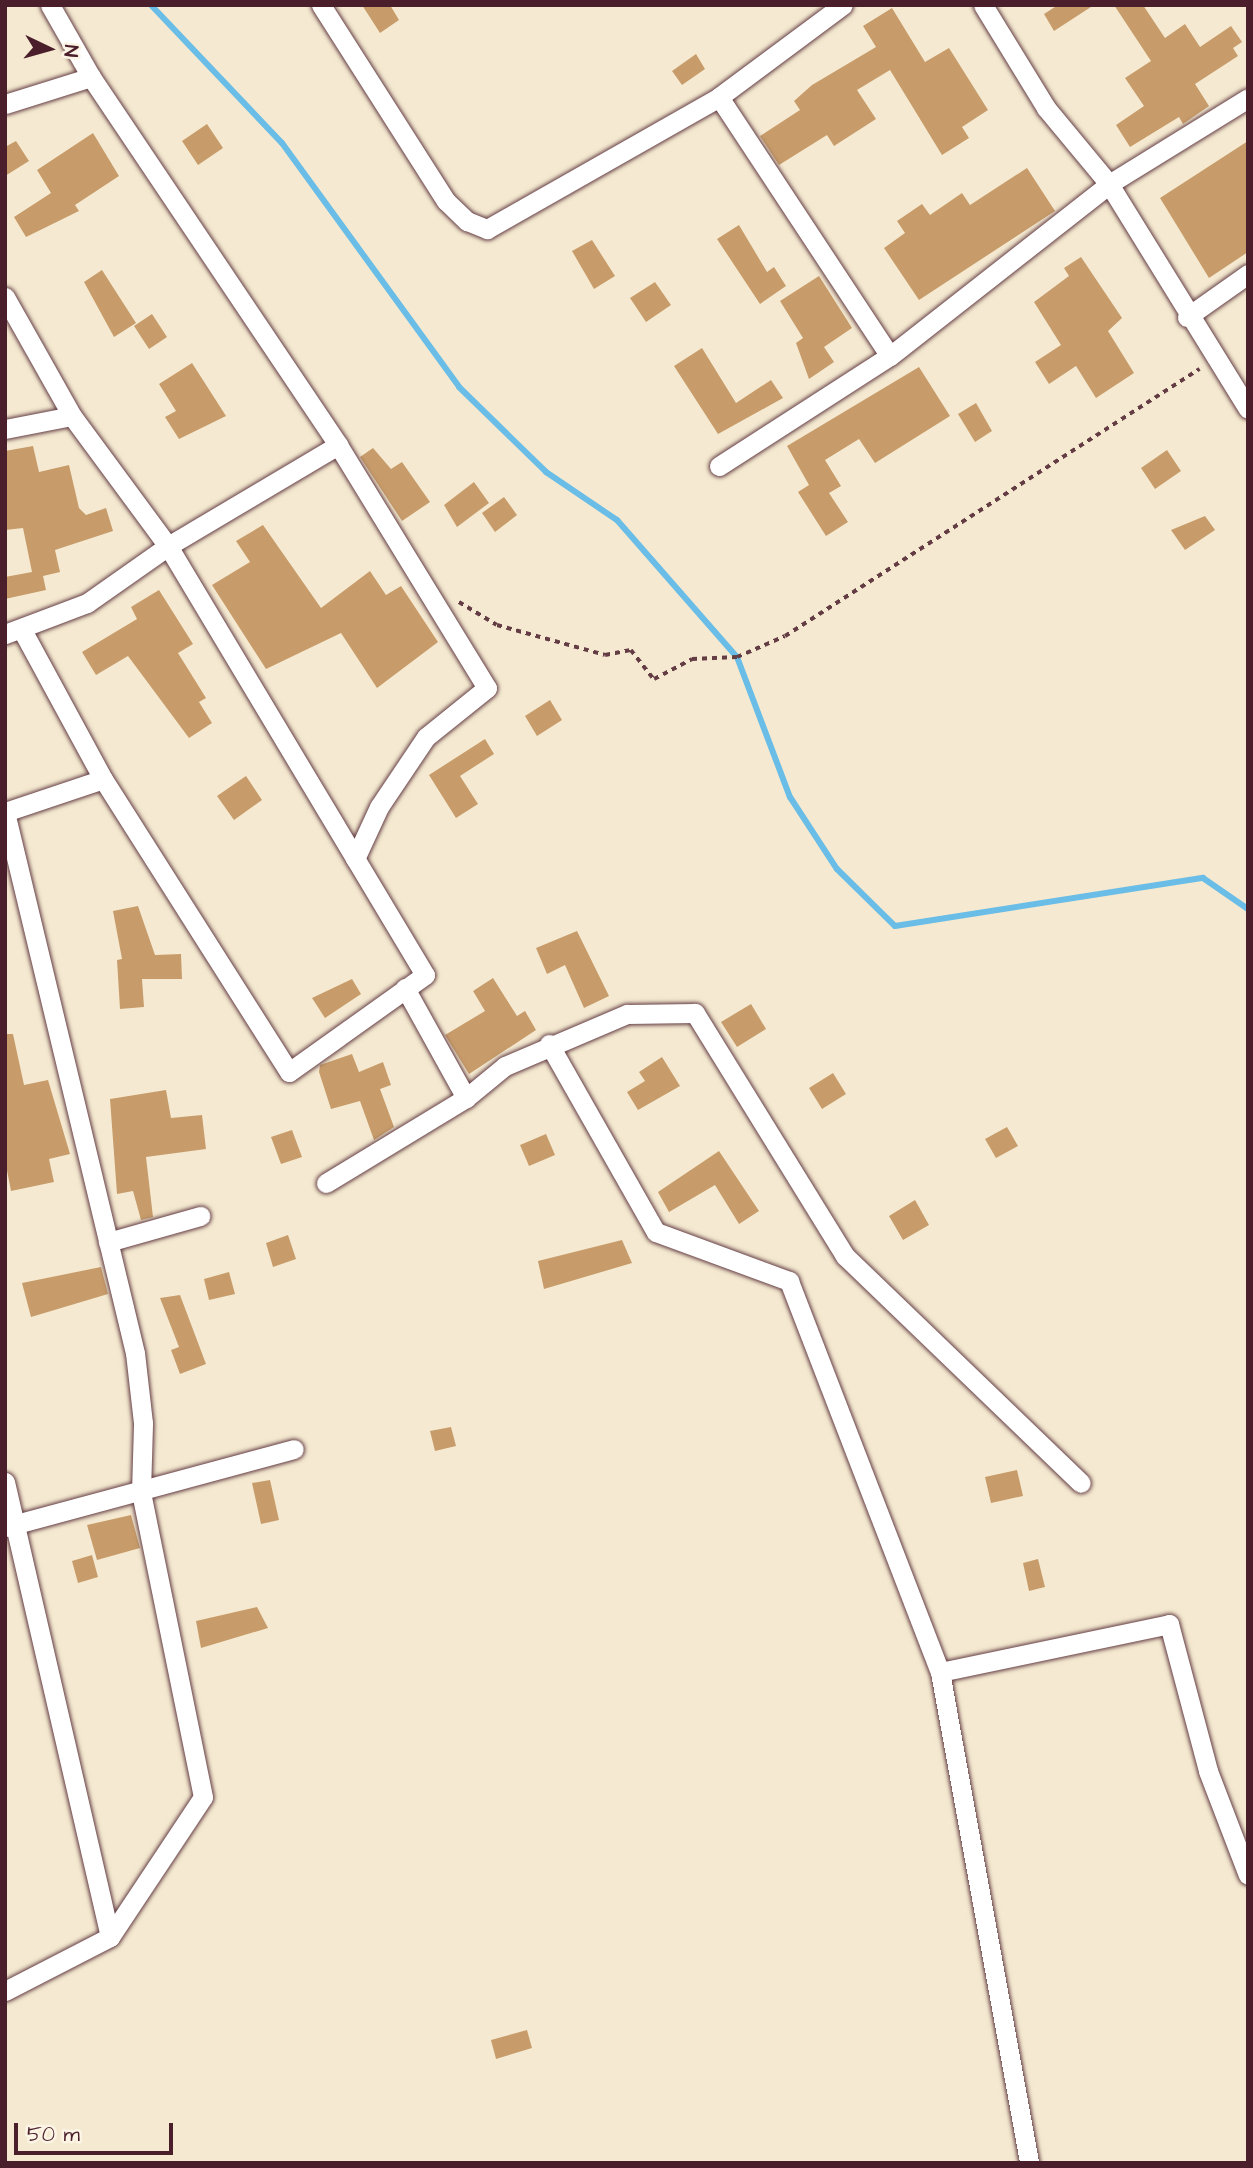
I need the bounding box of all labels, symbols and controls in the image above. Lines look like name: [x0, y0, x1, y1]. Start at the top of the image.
north arrow: [14, 14, 84, 84]
text: N: [56, 44, 84, 58]
scale bar: [18, 2108, 177, 2152]
text: 50 m: [27, 2120, 80, 2149]

